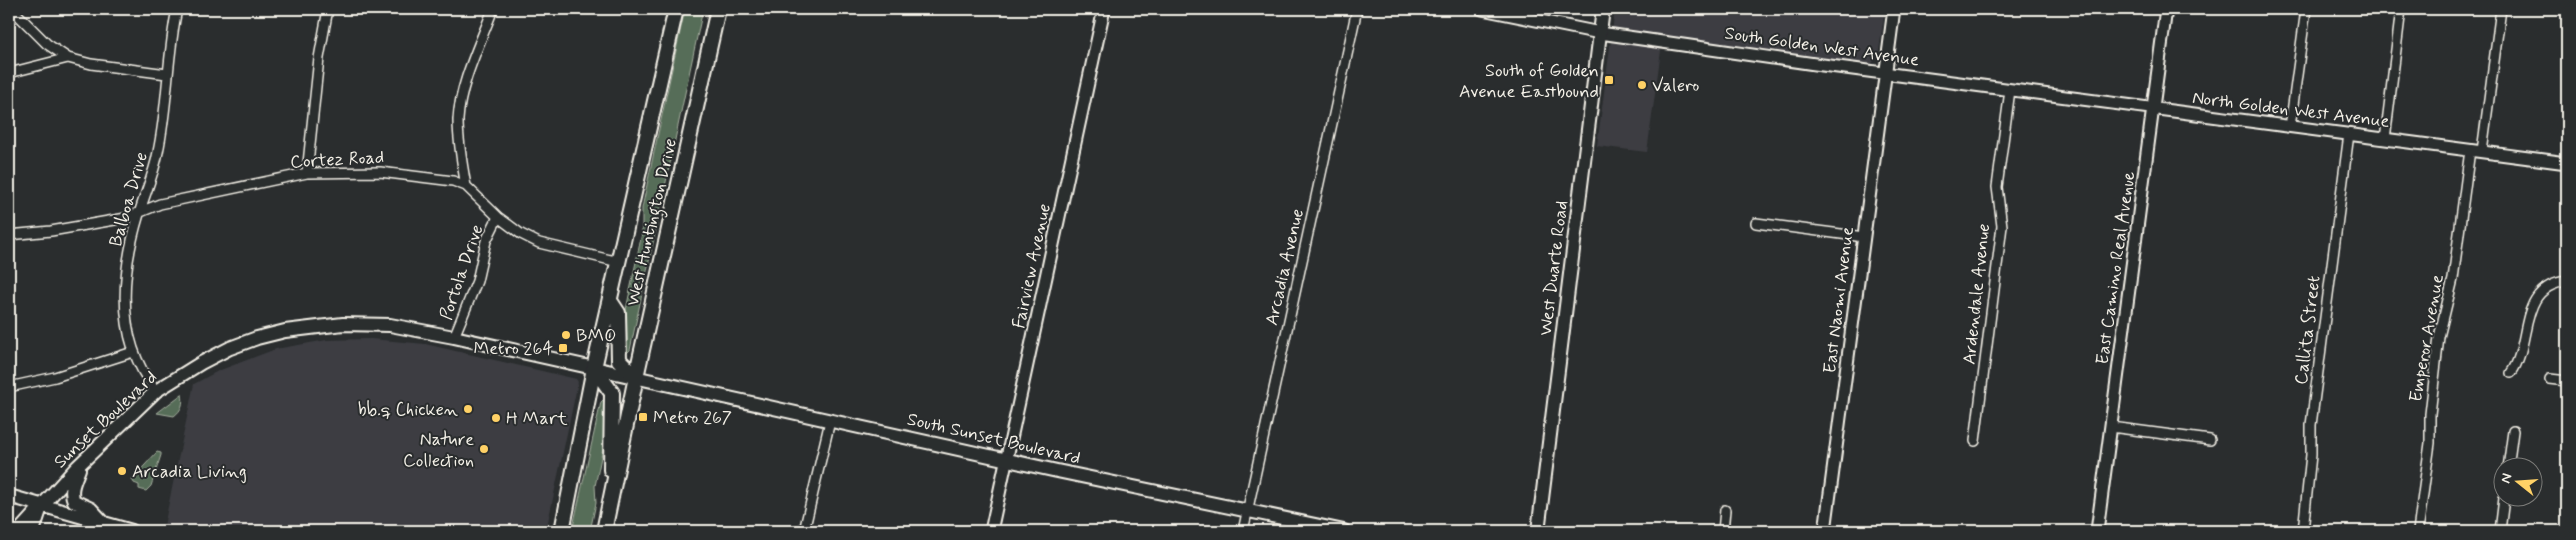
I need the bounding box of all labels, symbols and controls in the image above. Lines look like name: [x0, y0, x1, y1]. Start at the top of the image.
street label: South Golden West Avenue: [1723, 21, 1921, 73]
place label: South of Golden Avenue Eastbound: [1459, 59, 1599, 104]
marker: South of Golden Avenue Eastbound: [1603, 74, 1615, 86]
place label: Valero: [1652, 74, 1699, 98]
marker: Valero: [1636, 79, 1648, 91]
street label: North Golden West Avenue: [2191, 86, 2391, 134]
street label: West Huntington Drive: [621, 136, 685, 309]
street label: Cortez Road: [289, 146, 385, 174]
street label: Balboa Drive: [104, 149, 154, 249]
street label: East Camino Real Avenue: [2091, 170, 2141, 366]
street label: West Duarte Road: [1534, 199, 1574, 337]
street label: Fairview Avenue: [1007, 202, 1057, 331]
street label: Arcadia Avenue: [1260, 207, 1310, 328]
street label: Portola Drive: [434, 221, 489, 323]
street label: Ardendale Avenue: [1958, 222, 1996, 366]
street label: East Naomi Avenue: [1818, 225, 1860, 375]
street label: Emperor Avenue: [2404, 272, 2450, 404]
street label: Callita Street: [2289, 274, 2327, 386]
place label: BMO: [576, 324, 616, 348]
marker: BMO: [560, 329, 572, 341]
place label: Metro 264: [473, 337, 553, 361]
marker: Metro 264: [557, 342, 569, 354]
street label: Sunset Boulevard: [49, 366, 163, 474]
place label: bb.q Chicken: [358, 398, 458, 422]
marker: bb.q Chicken: [462, 403, 474, 415]
place label: Metro 267: [653, 406, 732, 430]
place label: H Mart: [506, 407, 568, 431]
street label: South Sunset Boulevard: [905, 407, 1083, 471]
marker: Metro 267: [637, 411, 649, 423]
marker: H Mart: [490, 412, 502, 424]
place label: Nature Collection: [403, 428, 474, 473]
marker: Nature Collection: [478, 443, 490, 455]
north arrow: [2494, 458, 2544, 508]
place label: Arcadia Living: [132, 460, 247, 484]
marker: Arcadia Living: [116, 465, 128, 477]
text: N: [2497, 471, 2516, 486]

